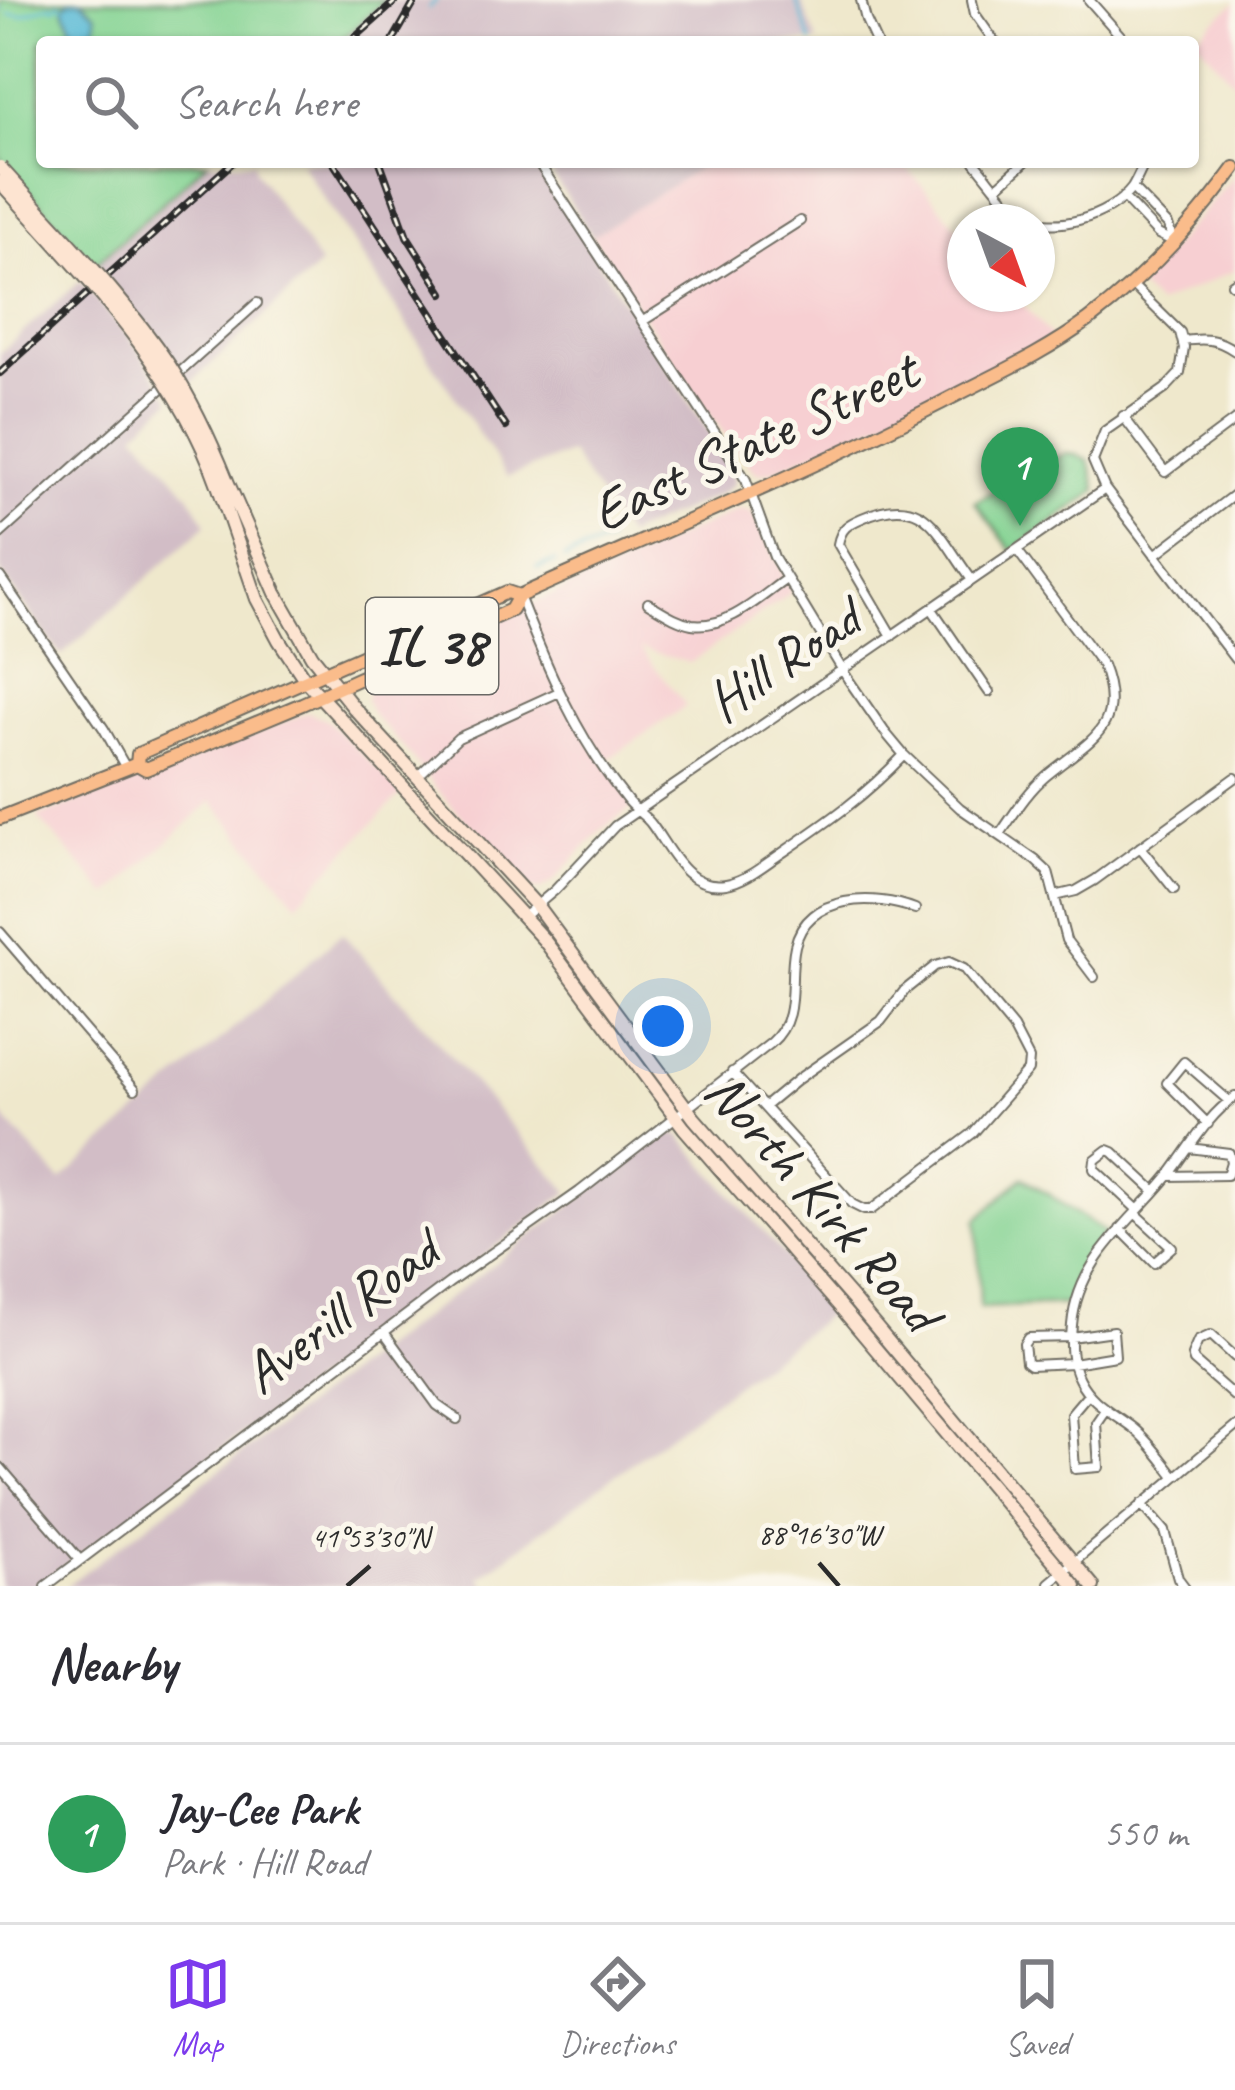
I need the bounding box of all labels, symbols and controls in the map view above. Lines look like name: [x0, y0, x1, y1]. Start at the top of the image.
search box: [36, 36, 1199, 168]
icon: search: [78, 69, 144, 135]
text: Search here: [174, 74, 357, 131]
north arrow: [947, 204, 1055, 312]
street label: East State Street: [580, 332, 933, 548]
pin: 1: [981, 427, 1059, 526]
street label: Hill Road: [692, 578, 880, 738]
road number: IL 38: [366, 598, 498, 694]
your location: [633, 996, 693, 1056]
street label: North Kirk Road: [690, 1056, 961, 1352]
street label: Averill Road: [228, 1210, 459, 1409]
text: 88°16'30"W: [758, 1515, 885, 1553]
text: 41°53'30"N: [311, 1518, 434, 1556]
text: Nearby: [48, 1632, 176, 1696]
text: Jay-Cee Park: [162, 1781, 358, 1838]
text: 1: [78, 1809, 96, 1858]
text: 550 m: [1103, 1809, 1187, 1858]
text: Park · Hill Road: [162, 1838, 367, 1887]
tab: Map: [165, 1951, 231, 2065]
tab: Directions: [560, 1951, 675, 2065]
tab: Saved: [1004, 1951, 1070, 2065]

